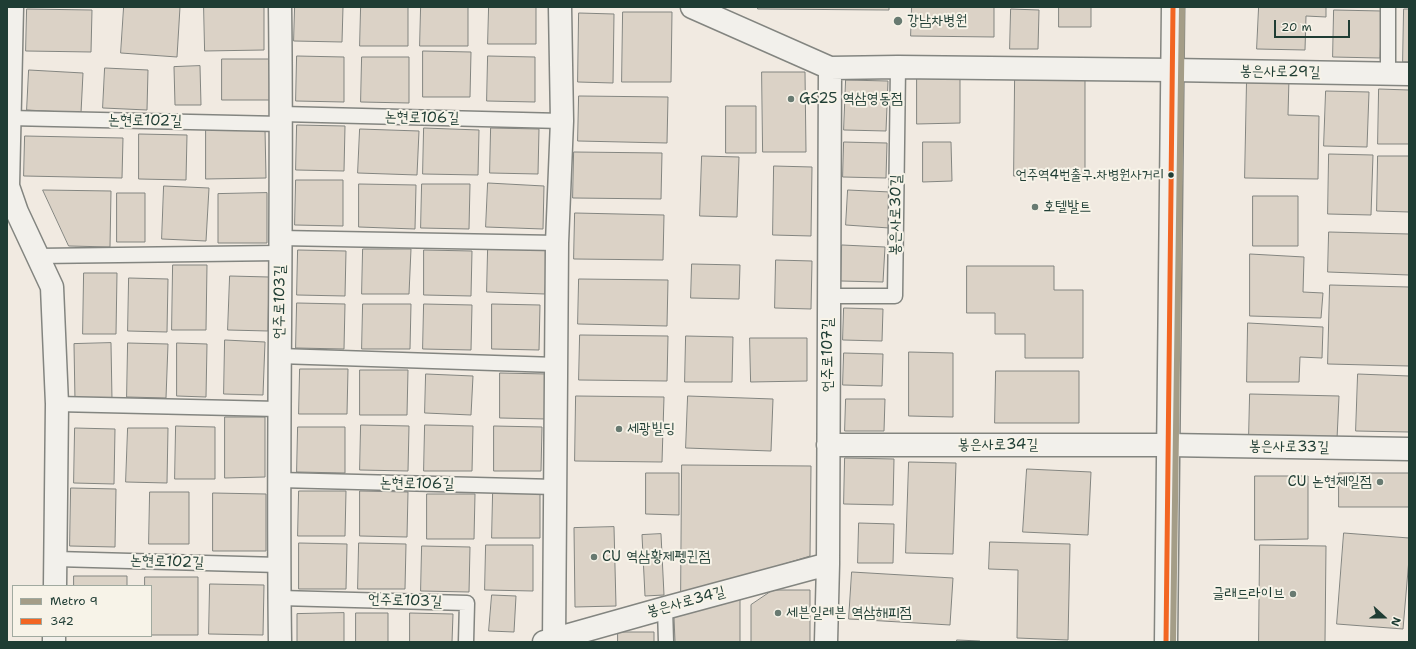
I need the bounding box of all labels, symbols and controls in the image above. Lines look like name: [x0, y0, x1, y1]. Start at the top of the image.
place label: 강남차병원: [907, 12, 967, 30]
scale bar: [1276, 12, 1352, 38]
marker: 강남차병원: [892, 15, 904, 27]
text: 20 m: [1281, 19, 1312, 35]
street label: 봉은사로29길: [1240, 62, 1320, 82]
place label: GS25 역삼영동점: [799, 90, 903, 108]
marker: GS25 역삼영동점: [786, 94, 796, 104]
street label: 논현로106길: [384, 108, 460, 128]
street label: 논현로102길: [108, 111, 182, 131]
place label: 언주역4번출구.차병원사거리: [1015, 167, 1164, 183]
marker: 언주역4번출구.차병원사거리: [1166, 170, 1176, 180]
street label: 봉은사로30길: [886, 174, 906, 256]
place label: 호텔발트: [1043, 198, 1091, 216]
marker: 호텔발트: [1030, 202, 1040, 212]
street label: 언주로103길: [270, 265, 290, 339]
street label: 언주로107길: [819, 318, 837, 392]
place label: 세광빌딩: [627, 420, 675, 438]
marker: 세광빌딩: [614, 424, 624, 434]
street label: 봉은사로34길: [958, 436, 1038, 454]
street label: 봉은사로33길: [1249, 437, 1329, 457]
place label: CU 논현제일점: [1287, 473, 1372, 491]
street label: 논현로106길: [379, 474, 455, 494]
marker: CU 논현제일점: [1375, 477, 1385, 487]
place label: CU 역삼황제펭귄점: [602, 548, 711, 566]
street label: 논현로102길: [130, 552, 204, 572]
marker: CU 역삼황제펭귄점: [589, 552, 599, 562]
street label: 봉은사로34길: [645, 583, 727, 621]
legend: [12, 585, 152, 637]
place label: 글래드라이브: [1213, 585, 1285, 603]
marker: 글래드라이브: [1288, 589, 1298, 599]
street label: 언주로103길: [368, 591, 442, 611]
text: Metro 9: [50, 593, 98, 609]
north arrow: [1364, 597, 1404, 637]
place label: 세븐일레븐 역삼해피점: [786, 604, 912, 622]
marker: 세븐일레븐 역삼해피점: [773, 608, 783, 618]
text: 342: [50, 613, 74, 629]
text: N: [1387, 615, 1404, 628]

